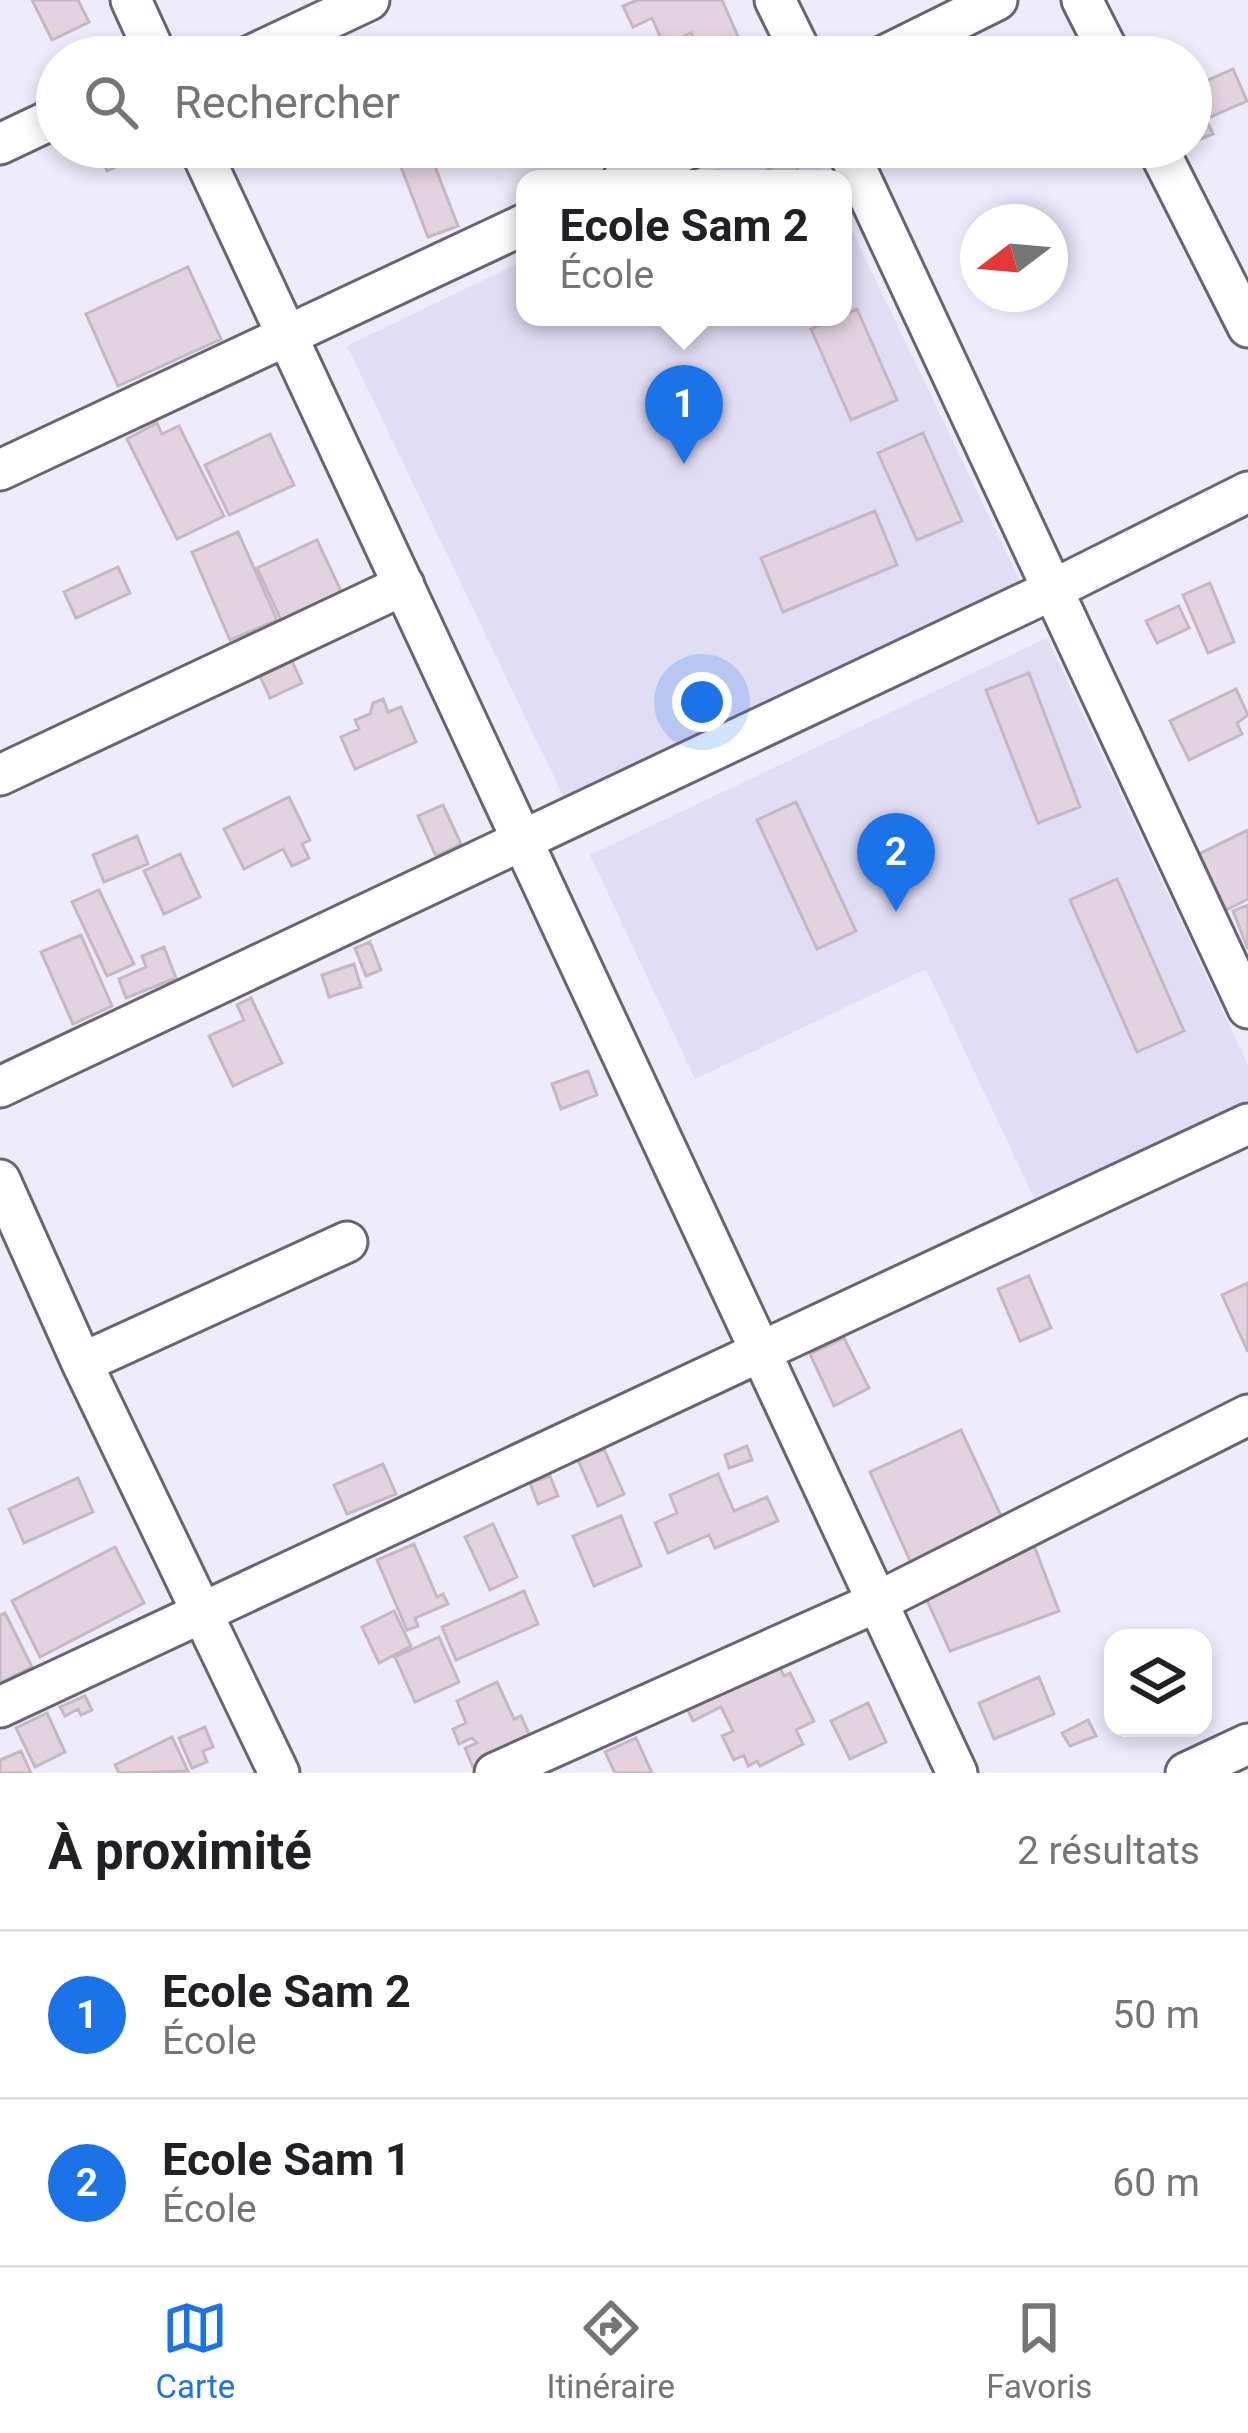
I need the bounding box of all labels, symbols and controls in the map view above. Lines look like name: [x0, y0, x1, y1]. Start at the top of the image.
search box: [36, 36, 1212, 168]
icon: search: [78, 69, 144, 135]
text: Rechercher: [174, 76, 400, 129]
popup: [516, 170, 852, 326]
text: Ecole Sam 2: [560, 199, 808, 252]
north arrow: [960, 204, 1068, 312]
text: École: [560, 252, 654, 298]
pin: 1: [645, 365, 723, 464]
your location: [672, 672, 732, 732]
pin: 2: [857, 813, 935, 912]
map controls: [1104, 1629, 1212, 1737]
button: layers: [1104, 1629, 1212, 1737]
text: À proximité: [48, 1822, 312, 1881]
text: 2 résultats: [1017, 1828, 1200, 1874]
text: Ecole Sam 2: [162, 1965, 411, 2018]
text: 1: [76, 1992, 98, 2038]
text: 50 m: [1112, 1992, 1200, 2038]
text: École: [162, 2018, 257, 2064]
text: Ecole Sam 1: [162, 2133, 411, 2186]
text: 2: [76, 2160, 98, 2206]
text: 60 m: [1112, 2160, 1200, 2206]
text: École: [162, 2186, 257, 2232]
tab: Carte: [156, 2295, 235, 2406]
tab: Itinéraire: [547, 2295, 675, 2406]
tab: Favoris: [986, 2295, 1092, 2406]

